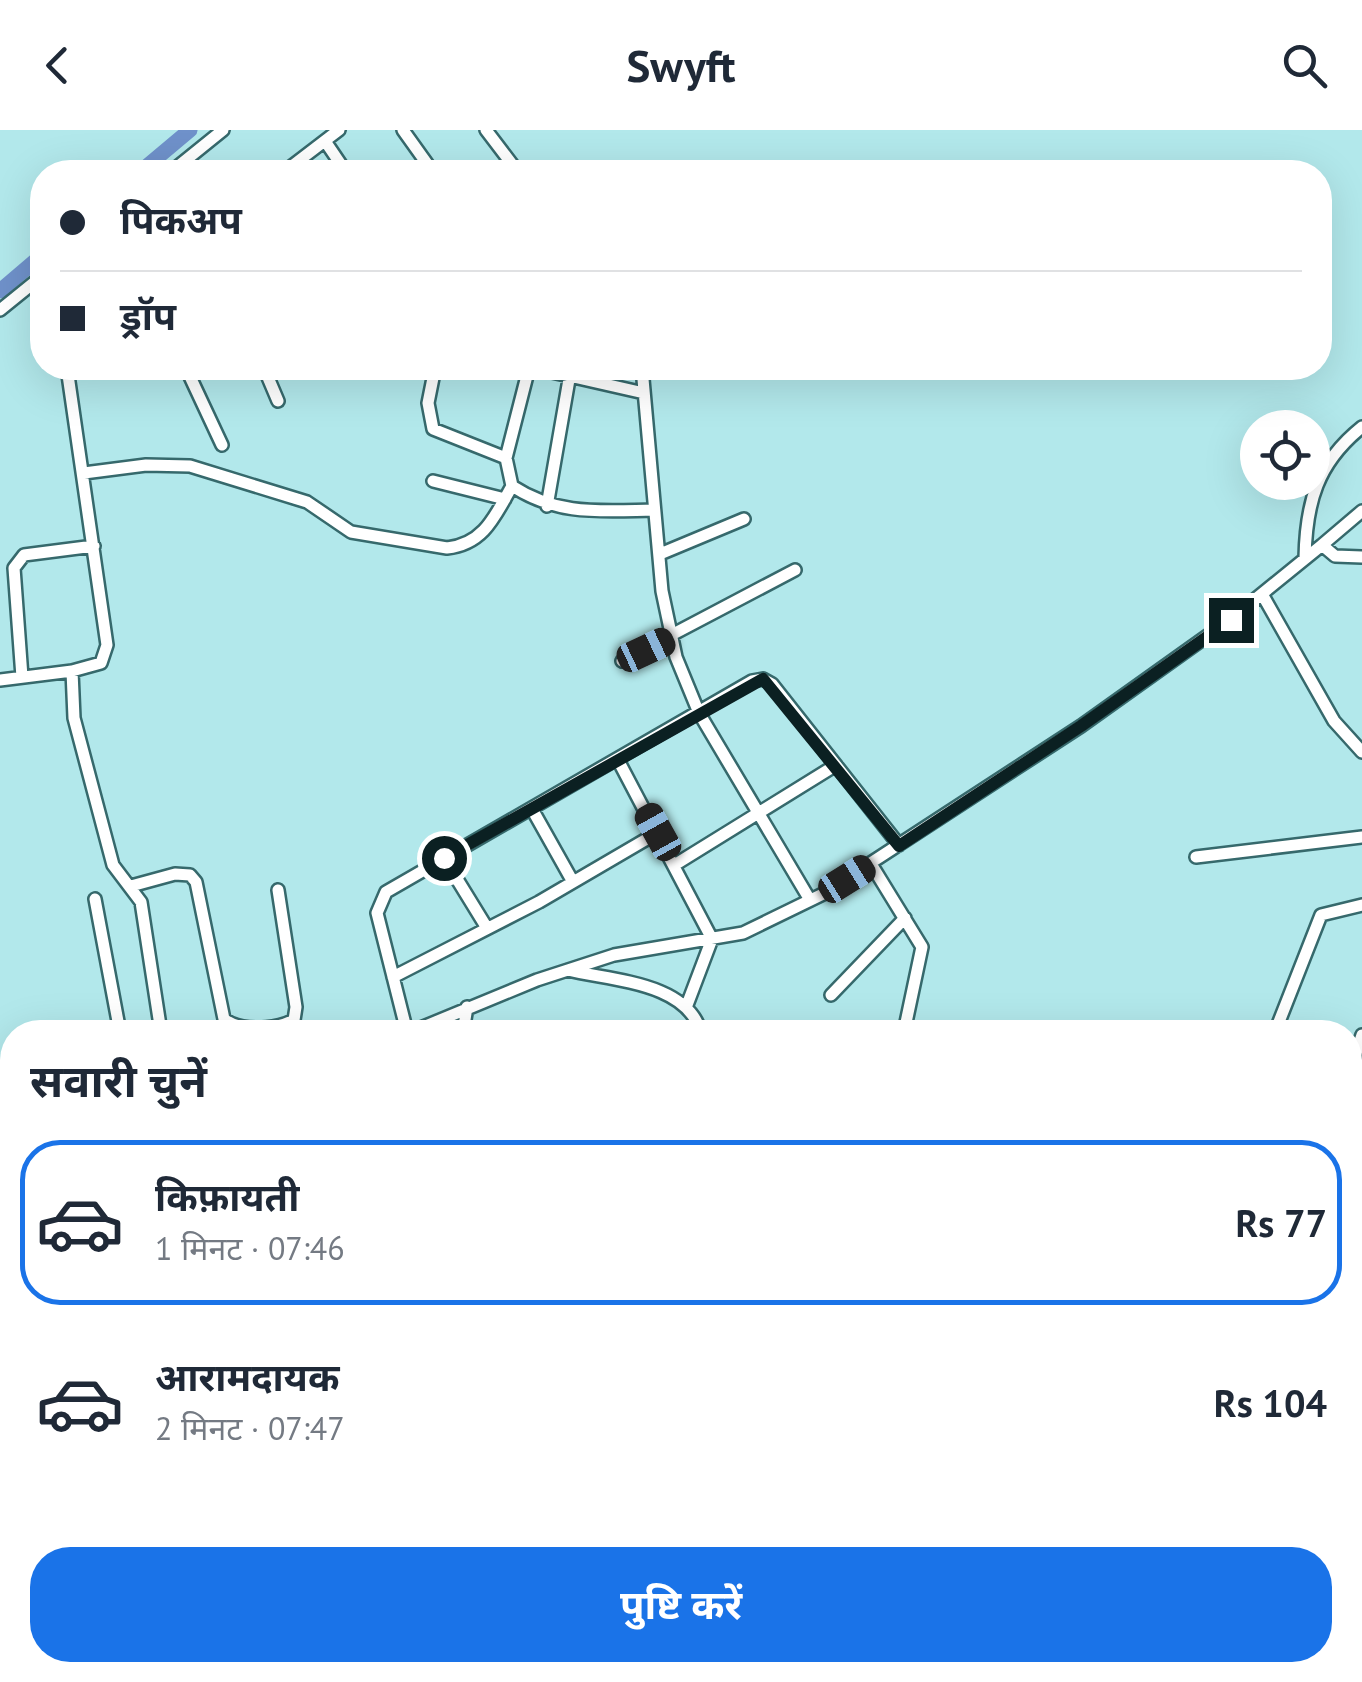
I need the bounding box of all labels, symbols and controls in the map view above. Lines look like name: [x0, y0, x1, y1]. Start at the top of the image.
text: Swyft: [626, 36, 736, 94]
icon: back: [30, 38, 85, 93]
icon: search: [1277, 38, 1332, 93]
text: पिकअप: [120, 195, 242, 244]
text: ड्रॉप: [120, 291, 176, 340]
map controls: [1240, 410, 1330, 500]
button: locate: [1240, 410, 1330, 500]
route end: [1209, 598, 1254, 643]
car: [612, 624, 680, 676]
car: [630, 798, 686, 866]
route start: [422, 836, 467, 881]
car: [814, 850, 880, 908]
text: सवारी चुनें: [30, 1051, 207, 1109]
text: किफ़ायती: [155, 1172, 299, 1221]
icon: car: [35, 1178, 125, 1268]
text: Rs 77: [1235, 1198, 1327, 1247]
text: 1 मिनट · 07:46: [155, 1227, 345, 1269]
text: आरामदायक: [155, 1352, 339, 1401]
icon: car: [35, 1358, 125, 1448]
text: Rs 104: [1214, 1378, 1327, 1427]
text: 2 मिनट · 07:47: [155, 1407, 345, 1449]
button: पुष्टि करें: [30, 1547, 1332, 1662]

